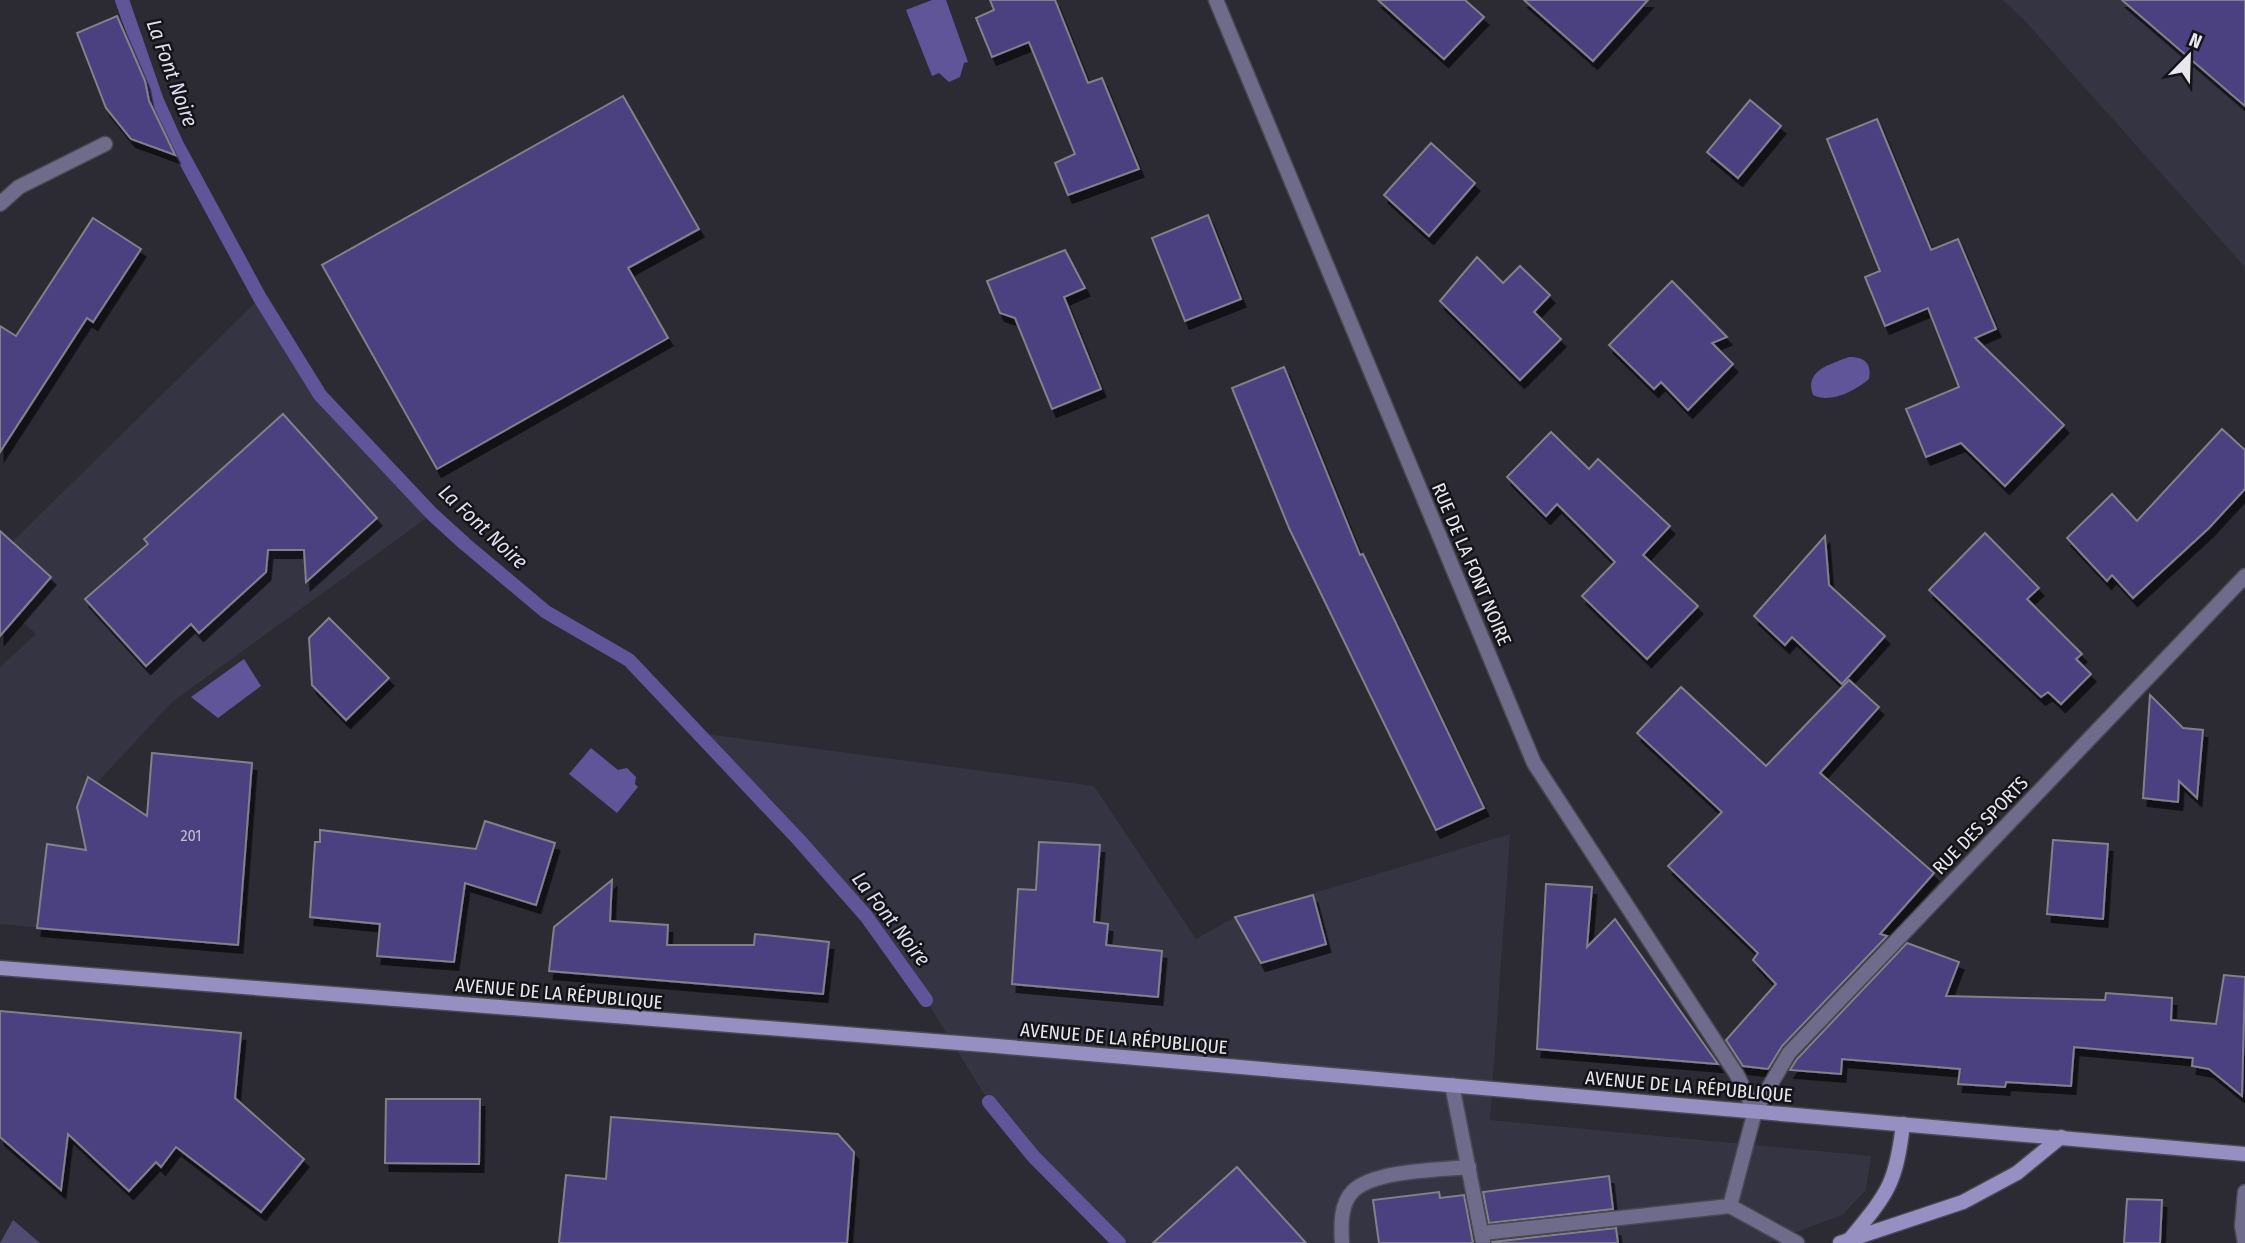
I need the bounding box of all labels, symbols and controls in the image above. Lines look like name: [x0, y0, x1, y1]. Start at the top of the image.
water label: La Font Noire: [141, 16, 203, 130]
north arrow: [2154, 21, 2224, 91]
text: N: [2186, 28, 2205, 54]
water label: La Font Noire: [433, 479, 533, 575]
street label: RUE DE LA FONT NOIRE: [1427, 479, 1516, 649]
street label: RUE DES SPORTS: [1928, 771, 2033, 879]
house number: 201: [180, 826, 202, 845]
water label: La Font Noire: [846, 867, 936, 971]
street label: AVENUE DE LA RÉPUBLIQUE: [454, 973, 664, 1014]
street label: AVENUE DE LA RÉPUBLIQUE: [1019, 1018, 1229, 1059]
street label: AVENUE DE LA RÉPUBLIQUE: [1584, 1066, 1794, 1107]

